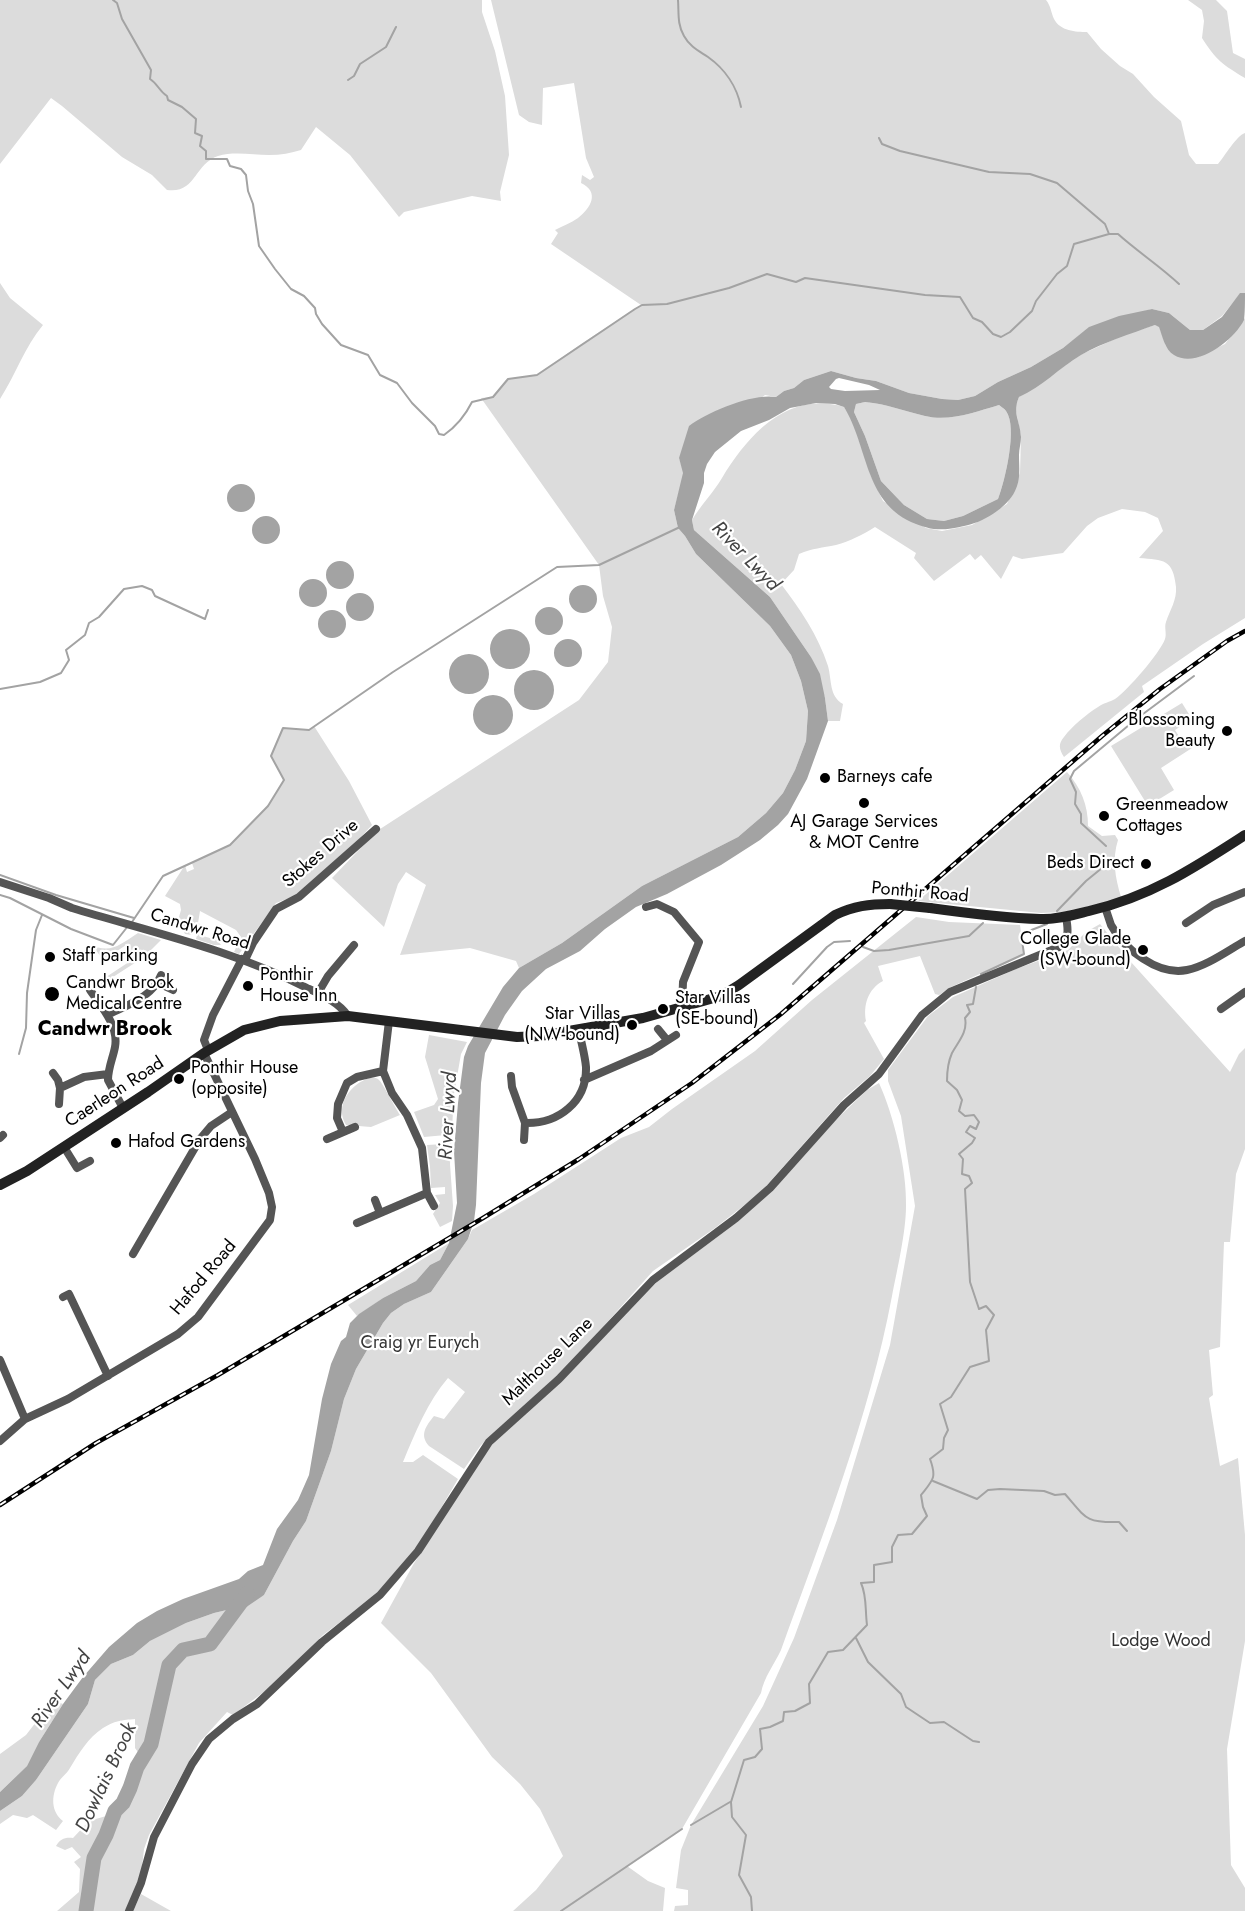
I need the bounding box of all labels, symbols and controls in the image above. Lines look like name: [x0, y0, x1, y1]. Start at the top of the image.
water label: River Lwyd: [706, 517, 784, 597]
place label: Blossoming Beauty: [1128, 710, 1215, 752]
marker: Blossoming Beauty: [1220, 724, 1234, 738]
place label: Barneys cafe: [837, 767, 933, 789]
marker: Barneys cafe: [818, 771, 832, 785]
place label: Greenmeadow Cottages: [1116, 795, 1228, 838]
marker: AJ Garage Services & MOT Centre: [857, 796, 871, 810]
marker: Greenmeadow Cottages: [1097, 809, 1111, 823]
place label: AJ Garage Services & MOT Centre: [790, 812, 938, 854]
street label: Stokes Drive: [279, 815, 363, 893]
place label: Beds Direct: [1047, 853, 1134, 875]
marker: Beds Direct: [1139, 857, 1153, 871]
street label: Ponthir Road: [871, 878, 969, 908]
street label: Candwr Road: [147, 905, 253, 955]
place label: College Glade (SW-bound): [1020, 929, 1131, 972]
marker: College Glade (SW-bound): [1136, 943, 1150, 957]
place label: Staff parking: [62, 946, 158, 968]
marker: Staff parking: [43, 950, 57, 964]
place label: Ponthir House Inn: [260, 965, 337, 1008]
place label: Candwr Brook Medical Centre: [66, 973, 182, 1016]
marker: Ponthir House Inn: [241, 979, 255, 993]
marker: Candwr Brook Medical Centre: [43, 985, 61, 1003]
place label: Star Villas (SE-bound): [675, 988, 759, 1030]
marker: Star Villas (SE-bound): [656, 1002, 670, 1016]
place label: Star Villas (NW-bound): [524, 1004, 620, 1046]
district label: Candwr Brook: [38, 1018, 172, 1042]
marker: Star Villas (NW-bound): [625, 1018, 639, 1032]
street label: Caerleon Road: [62, 1053, 168, 1133]
place label: Ponthir House (opposite): [191, 1058, 298, 1100]
water label: River Lwyd: [435, 1071, 463, 1161]
marker: Ponthir House (opposite): [172, 1072, 186, 1086]
place label: Hafod Gardens: [128, 1132, 245, 1154]
marker: Hafod Gardens: [109, 1136, 123, 1150]
street label: Hafod Road: [166, 1236, 242, 1320]
street label: Malthouse Lane: [498, 1313, 598, 1411]
park label: Craig yr Eurych: [361, 1333, 479, 1355]
park label: Lodge Wood: [1111, 1631, 1211, 1653]
water label: River Lwyd: [27, 1647, 97, 1733]
water label: Dowlais Brook: [71, 1719, 143, 1837]

